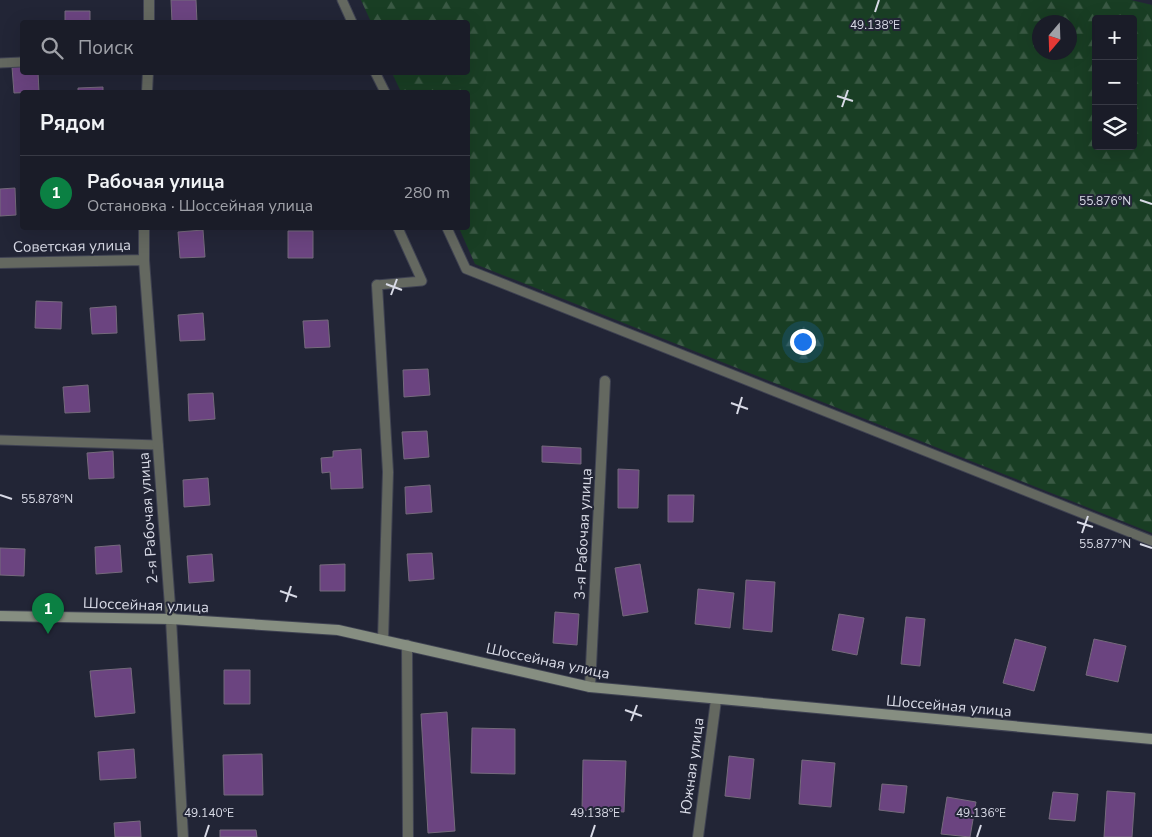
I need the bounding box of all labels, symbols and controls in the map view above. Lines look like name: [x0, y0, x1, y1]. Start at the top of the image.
north arrow: [1032, 15, 1077, 60]
map controls: [1092, 15, 1137, 150]
button: +: [1092, 15, 1137, 60]
text: 49.138°E: [850, 17, 900, 33]
search box: [20, 20, 470, 75]
icon: search: [38, 34, 66, 62]
text: Поиск: [78, 35, 133, 61]
button: −: [1092, 60, 1137, 105]
button: layers: [1092, 105, 1137, 150]
text: Рядом: [40, 109, 105, 137]
text: Рабочая улица: [87, 169, 225, 195]
text: 1: [51, 182, 61, 204]
text: 280 m: [403, 182, 450, 204]
text: 55.876°N: [1079, 193, 1131, 209]
text: Остановка · Шоссейная улица: [87, 195, 313, 217]
street label: Советская улица: [13, 235, 131, 257]
your location: [790, 329, 816, 355]
street label: 2-я Рабочая улица: [133, 452, 163, 584]
street label: 3-я Рабочая улица: [570, 468, 596, 600]
text: 55.878°N: [21, 491, 73, 507]
text: 55.877°N: [1079, 536, 1131, 552]
pin: 1: [32, 593, 64, 634]
street label: Шоссейная улица: [83, 593, 209, 617]
street label: Шоссейная улица: [484, 638, 612, 684]
street label: Шоссейная улица: [885, 691, 1013, 721]
street label: Южная улица: [675, 716, 709, 816]
text: 49.140°E: [184, 805, 234, 821]
text: 49.138°E: [570, 805, 620, 821]
text: 49.136°E: [956, 805, 1006, 821]

